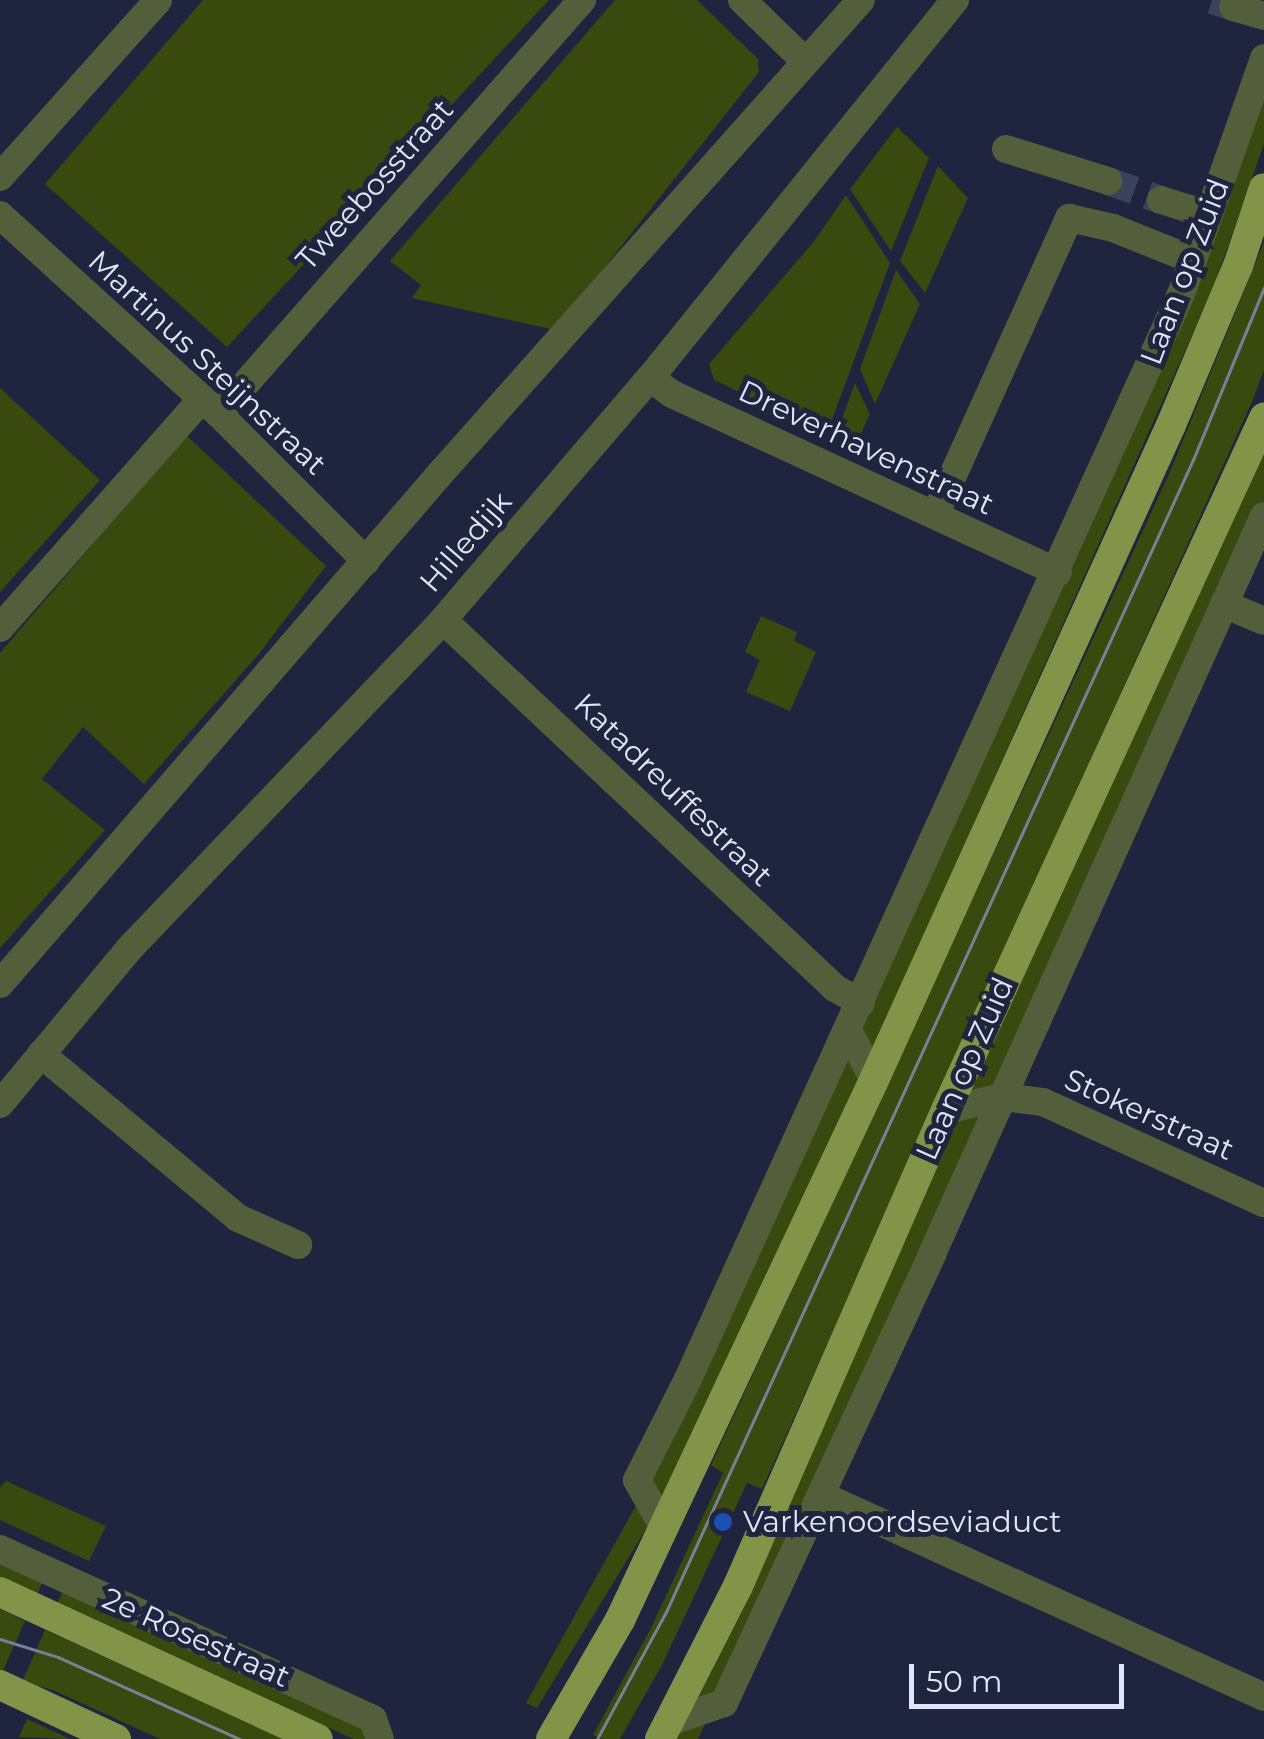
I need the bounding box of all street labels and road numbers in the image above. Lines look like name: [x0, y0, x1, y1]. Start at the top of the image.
street label: Tweebosstraat: [289, 92, 461, 278]
street label: Laan op Zuid: [1133, 174, 1237, 370]
street label: Martinus Steijnstraat: [81, 243, 333, 483]
street label: Dreverhavenstraat: [733, 373, 999, 523]
street label: Hilledijk: [413, 484, 519, 600]
street label: Katadreuffestraat: [566, 686, 780, 894]
street label: Laan op Zuid: [909, 972, 1021, 1166]
street label: Stokerstraat: [1059, 1062, 1239, 1168]
street label: 2e Rosestraat: [97, 1581, 295, 1695]

